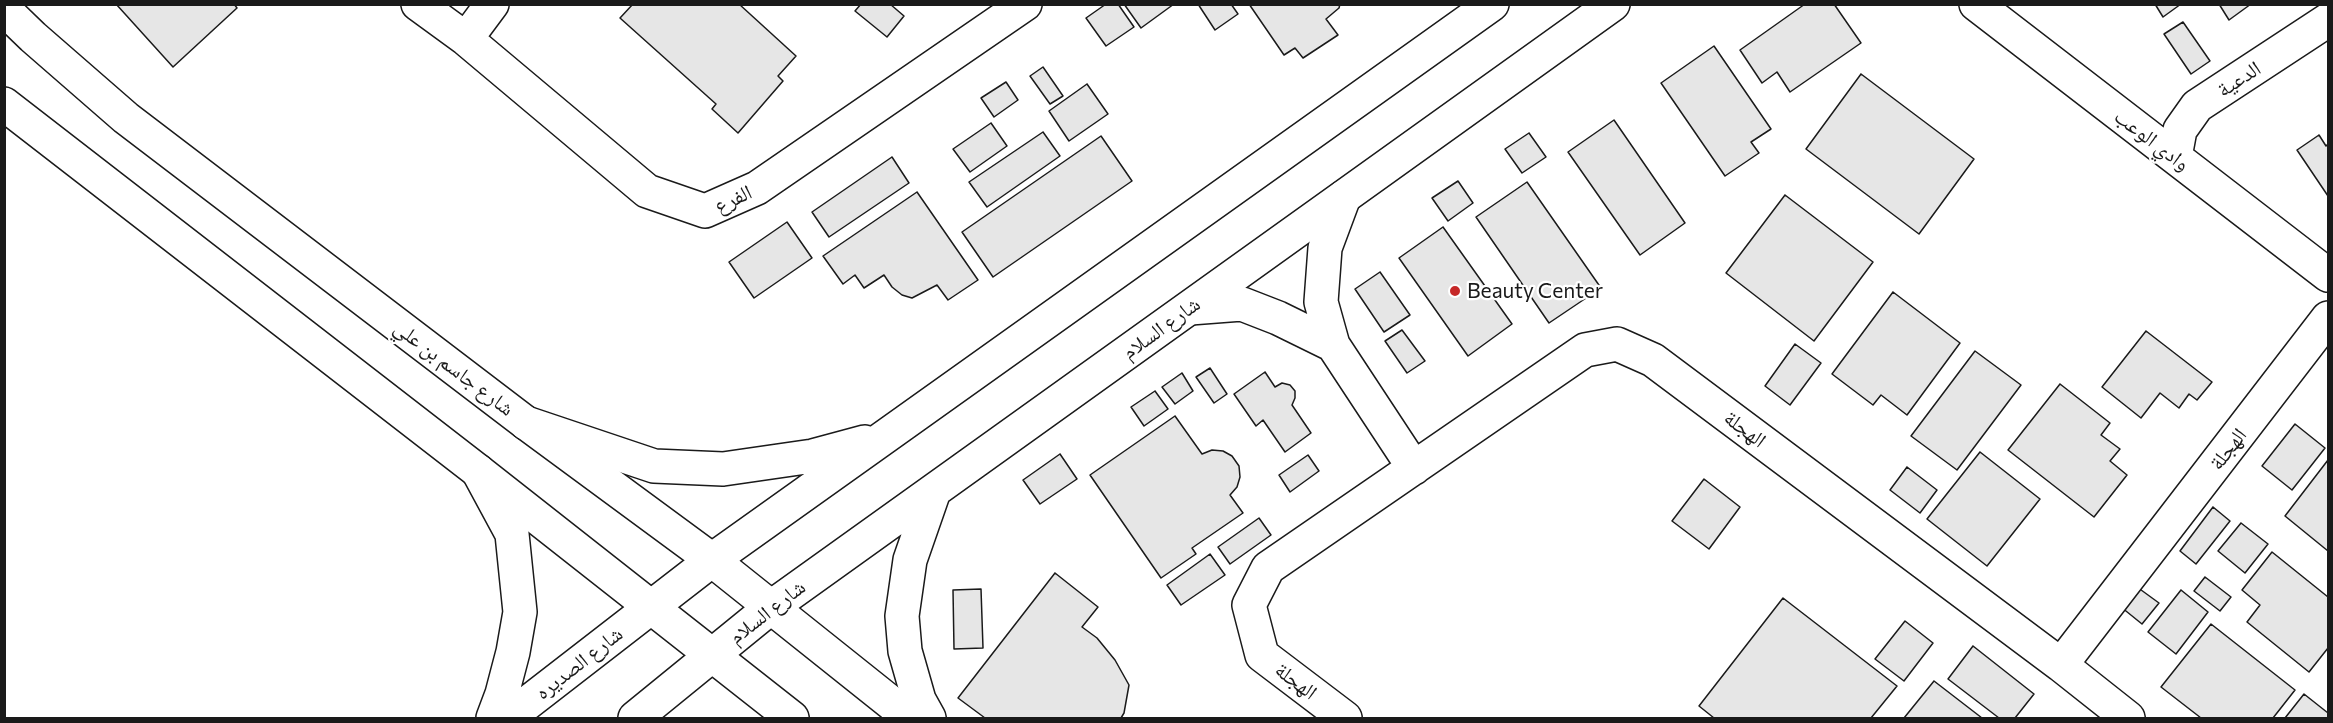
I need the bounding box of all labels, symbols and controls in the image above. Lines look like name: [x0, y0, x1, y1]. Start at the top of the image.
street label: الدعية: [2212, 56, 2266, 102]
street label: وادي الوعب: [2109, 104, 2195, 176]
street label: الفرع: [710, 179, 756, 219]
place label: Beauty Center: [1467, 278, 1603, 304]
marker: Beauty Center: [1448, 284, 1462, 298]
street label: شارع السلام: [1117, 291, 1205, 365]
street label: شارع جاسم بن علي: [389, 315, 519, 421]
street label: الهجلة: [1719, 405, 1771, 453]
street label: الهجلة: [2204, 423, 2252, 475]
street label: شارع السلام: [724, 574, 810, 650]
street label: شارع الصديره: [530, 621, 628, 705]
street label: الهجلة: [1270, 657, 1322, 705]

